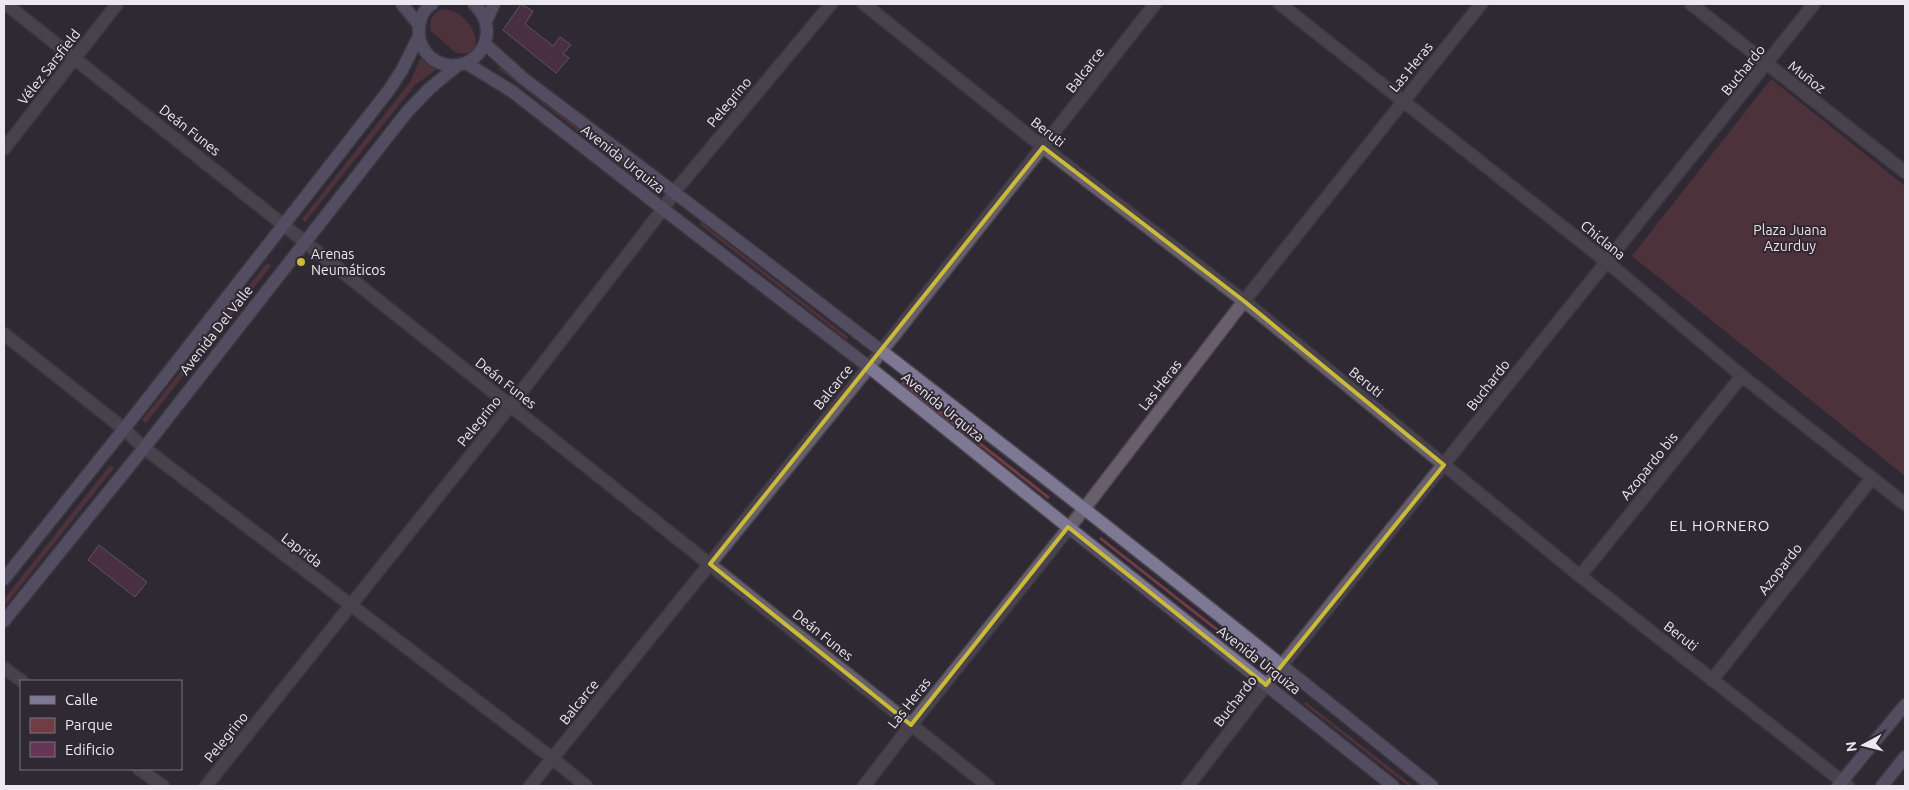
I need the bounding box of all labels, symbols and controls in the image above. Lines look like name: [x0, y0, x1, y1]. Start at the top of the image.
street label: Vélez Sarsfield: [15, 26, 83, 108]
street label: Las Heras: [1386, 39, 1436, 95]
street label: Buchardo: [1718, 42, 1768, 98]
street label: Balcarce: [1062, 44, 1108, 96]
street label: Muñoz: [1785, 58, 1829, 96]
street label: Pelegrino: [704, 74, 754, 130]
street label: Deán Funes: [156, 101, 224, 159]
street label: Beruti: [1028, 114, 1068, 150]
street label: Avenida Urquiza: [578, 121, 668, 197]
street label: Chiclana: [1578, 217, 1628, 263]
park label: Plaza Juana Azurduy: [1753, 222, 1827, 254]
place label: Arenas Neumáticos: [311, 246, 386, 278]
marker: Arenas Neumáticos: [295, 256, 307, 268]
street label: Avenida Del Valle: [176, 282, 256, 378]
street label: Deán Funes: [472, 354, 540, 412]
street label: Buchardo: [1463, 356, 1513, 414]
street label: Las Heras: [1135, 357, 1185, 413]
street label: Balcarce: [810, 361, 856, 413]
street label: Beruti: [1346, 364, 1386, 400]
street label: Avenida Urquiza: [899, 369, 987, 445]
street label: Pelegrino: [454, 393, 504, 449]
street label: Azopardo bis: [1617, 429, 1681, 503]
district label: EL HORNERO: [1669, 517, 1771, 534]
street label: Laprida: [279, 530, 325, 570]
street label: Azopardo: [1755, 540, 1805, 598]
street label: Deán Funes: [790, 606, 856, 664]
street label: Beruti: [1661, 618, 1701, 654]
street label: Avenida Urquiza: [1214, 622, 1304, 698]
street label: Buchardo: [1210, 672, 1260, 730]
street label: Las Heras: [884, 675, 934, 731]
street label: Balcarce: [556, 676, 602, 728]
legend: [20, 680, 182, 770]
text: Calle: [65, 691, 98, 708]
street label: Pelegrino: [201, 709, 251, 765]
text: Parque: [65, 716, 113, 733]
north arrow: [1839, 720, 1889, 770]
text: N: [1843, 740, 1860, 753]
text: Edificio: [65, 741, 114, 758]

